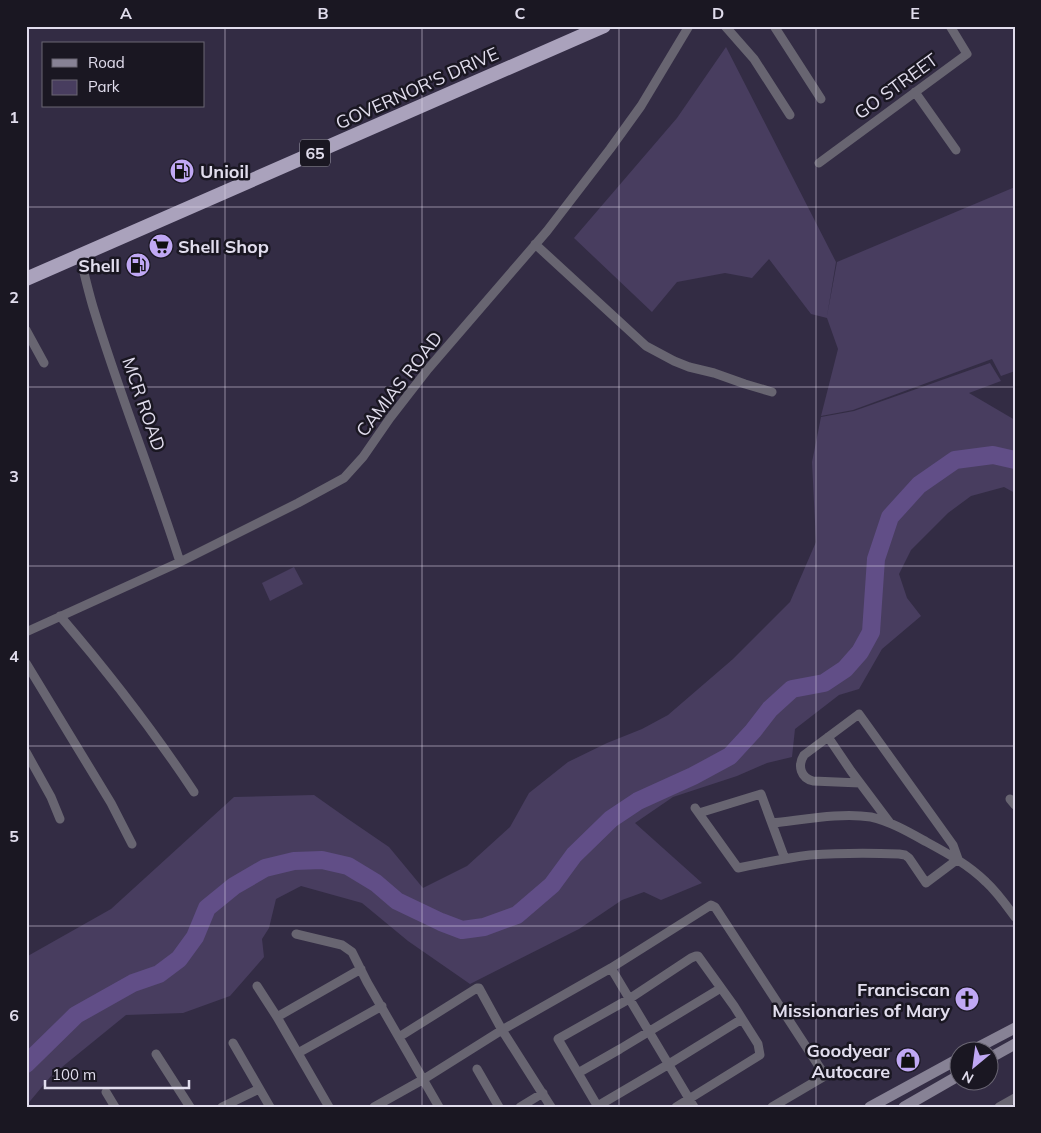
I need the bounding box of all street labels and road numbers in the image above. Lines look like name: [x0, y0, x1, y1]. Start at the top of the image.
street label: GOVERNOR'S DRIVE: [332, 42, 502, 134]
street label: GO STREET: [850, 48, 942, 124]
road number: 65: [300, 140, 330, 167]
street label: CAMIAS ROAD: [351, 327, 447, 441]
street label: MCR ROAD: [117, 354, 171, 454]

